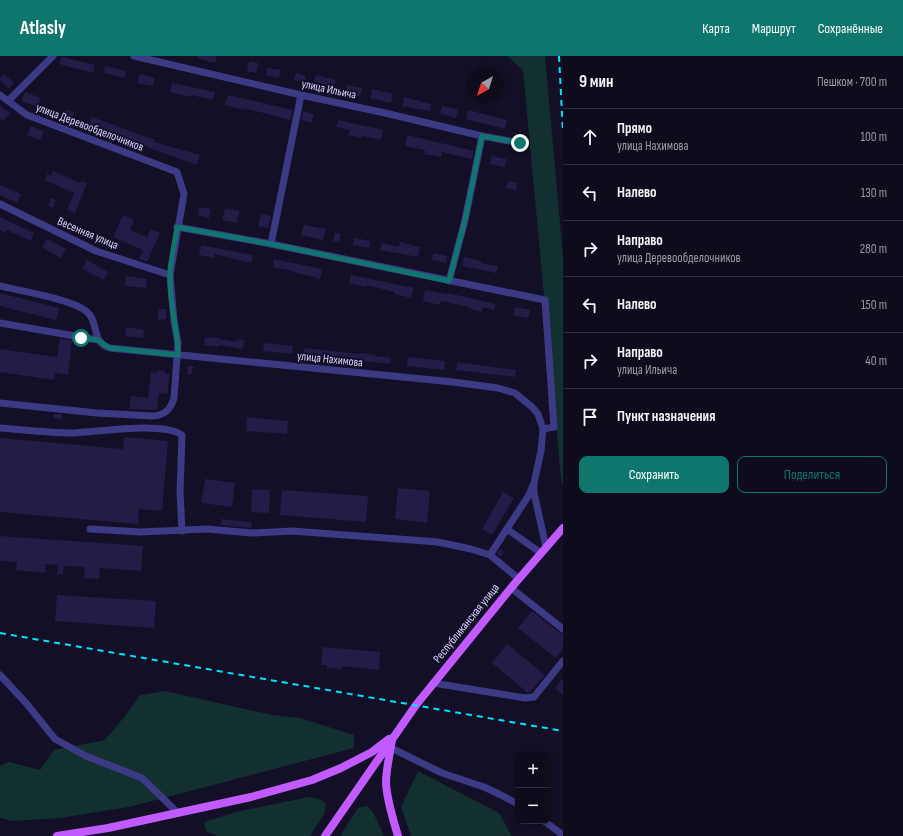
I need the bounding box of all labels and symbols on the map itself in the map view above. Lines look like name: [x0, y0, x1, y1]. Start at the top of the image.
north arrow: [467, 68, 503, 104]
street label: улица Ильича: [300, 76, 358, 103]
street label: улица Деревообделочников: [34, 100, 146, 155]
route end: [511, 134, 529, 152]
street label: Весенняя улица: [55, 214, 121, 253]
route start: [72, 329, 90, 347]
street label: улица Нахимова: [296, 349, 364, 370]
street label: Республиканская улица: [430, 580, 503, 666]

